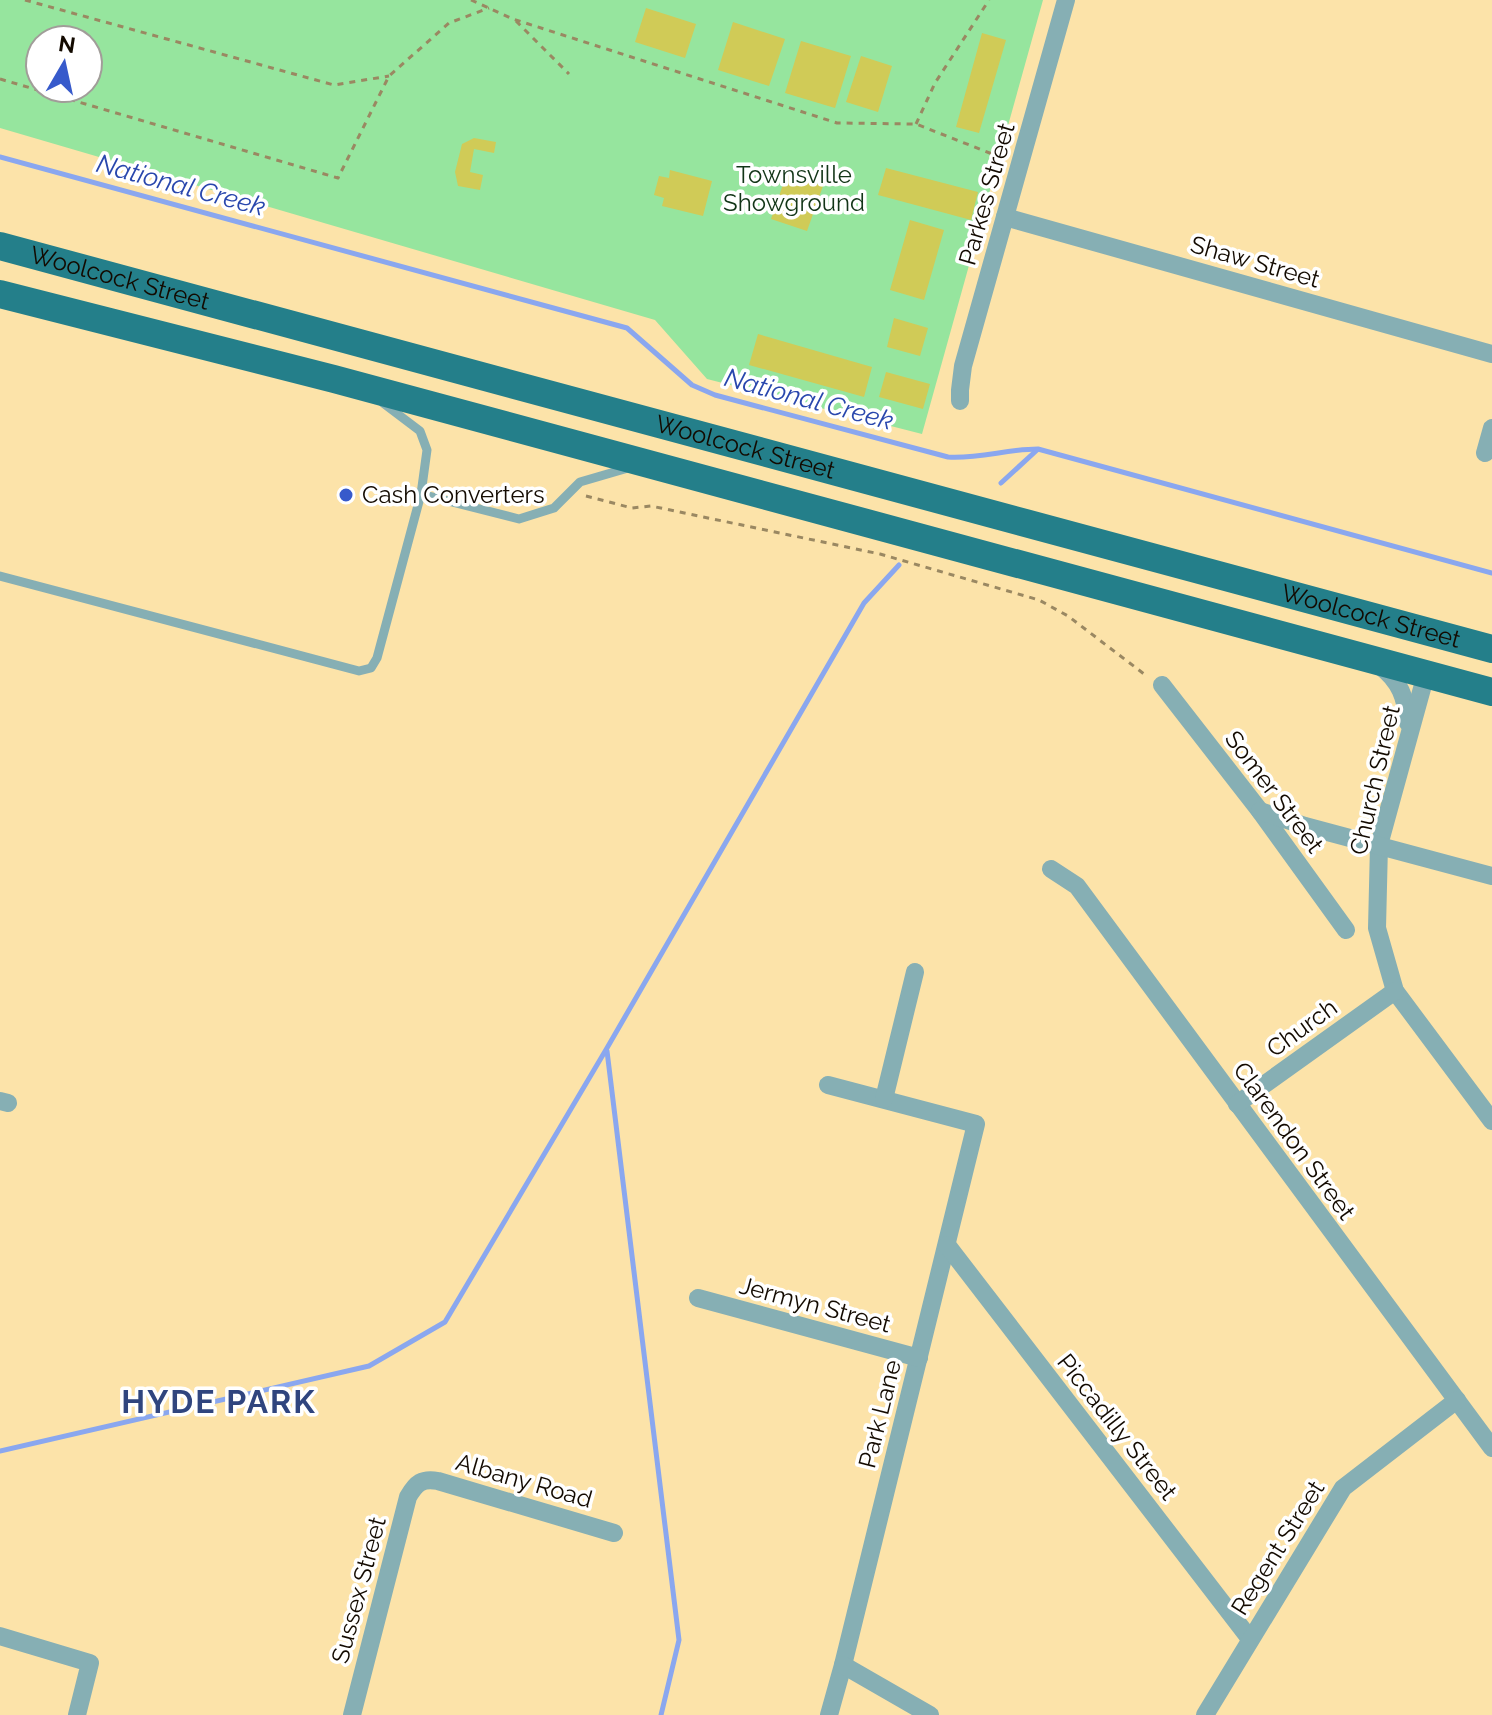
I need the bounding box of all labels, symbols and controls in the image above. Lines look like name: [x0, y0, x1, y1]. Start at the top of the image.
north arrow: [24, 24, 104, 104]
text: N: [57, 30, 77, 58]
street label: Parkes Street: [952, 119, 1021, 268]
water label: National Creek: [93, 148, 269, 222]
park label: Townsville Showground: [723, 160, 865, 217]
street label: Shaw Street: [1187, 229, 1323, 294]
street label: Woolcock Street: [27, 240, 213, 316]
water label: National Creek: [721, 362, 897, 436]
street label: Woolcock Street: [653, 409, 838, 485]
place label: Cash Converters: [362, 480, 545, 509]
marker: Cash Converters: [337, 486, 355, 504]
street label: Woolcock Street: [1278, 578, 1464, 654]
street label: Church Street: [1343, 702, 1406, 857]
street label: Somer Street: [1219, 725, 1330, 859]
street label: Church: [1261, 992, 1343, 1063]
street label: Clarendon Street: [1227, 1056, 1361, 1225]
street label: Jermyn Street: [736, 1270, 894, 1339]
street label: Piccadilly Street: [1051, 1348, 1183, 1505]
street label: Park Lane: [852, 1357, 907, 1471]
district label: HYDE PARK: [121, 1383, 317, 1420]
street label: Albany Road: [453, 1447, 596, 1514]
street label: Regent Street: [1225, 1475, 1330, 1620]
street label: Sussex Street: [325, 1513, 392, 1666]

